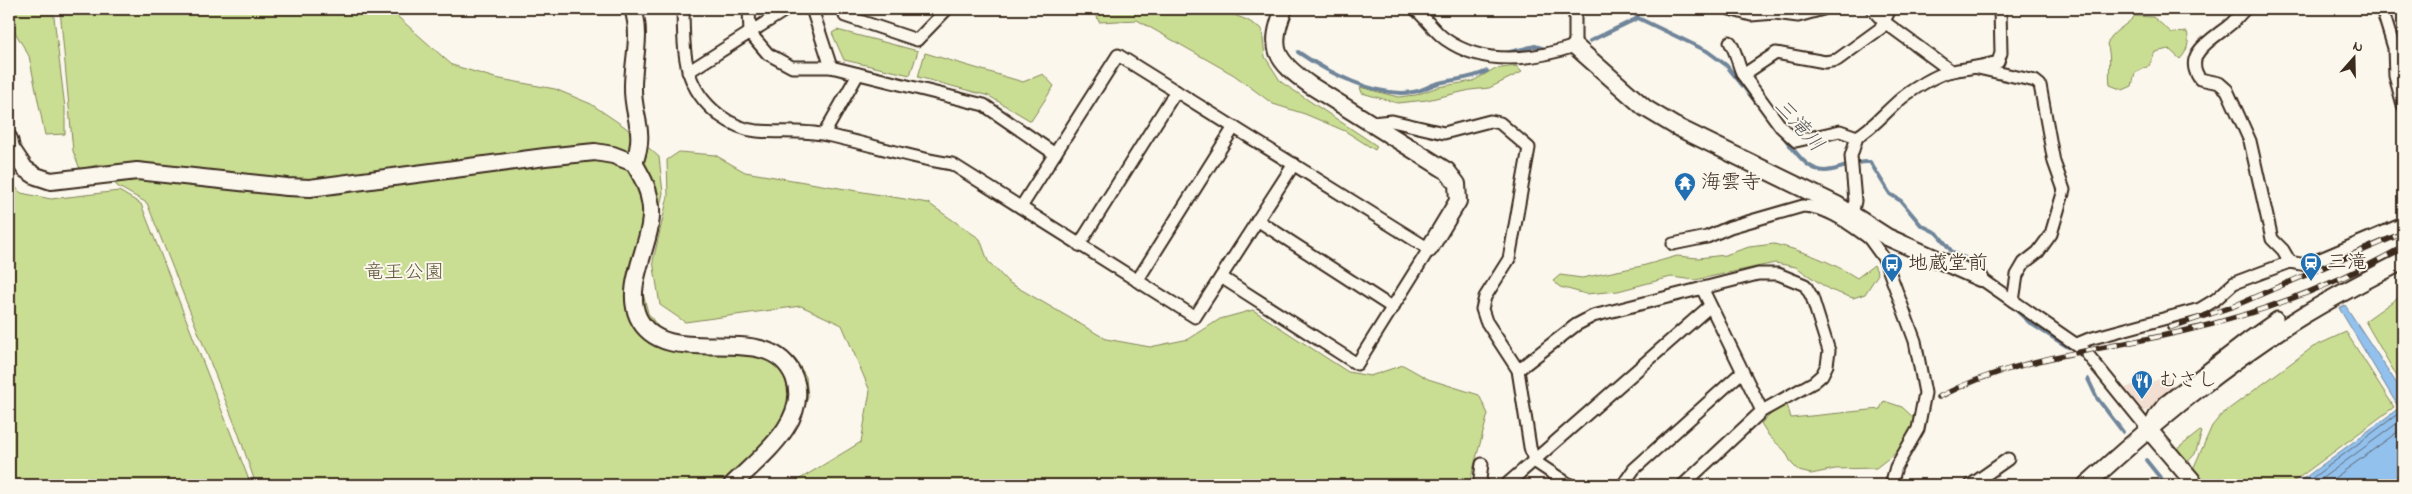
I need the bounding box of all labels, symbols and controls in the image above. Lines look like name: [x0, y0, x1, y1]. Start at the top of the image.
north arrow: [2330, 32, 2380, 82]
text: N: [2350, 36, 2366, 59]
water label: 三滝川: [1766, 93, 1830, 159]
place label: 海雲寺: [1701, 169, 1761, 198]
temple icon: 海雲寺: [1673, 171, 1697, 202]
place label: 三滝: [2327, 249, 2367, 278]
place label: 地蔵堂前: [1908, 250, 1988, 279]
station icon: 三滝: [2299, 251, 2323, 282]
bus stop icon: 地蔵堂前: [1880, 252, 1904, 283]
park label: 竜王公園: [364, 259, 444, 288]
place label: むさし: [2158, 367, 2218, 396]
restaurant icon: むさし: [2130, 369, 2154, 400]

